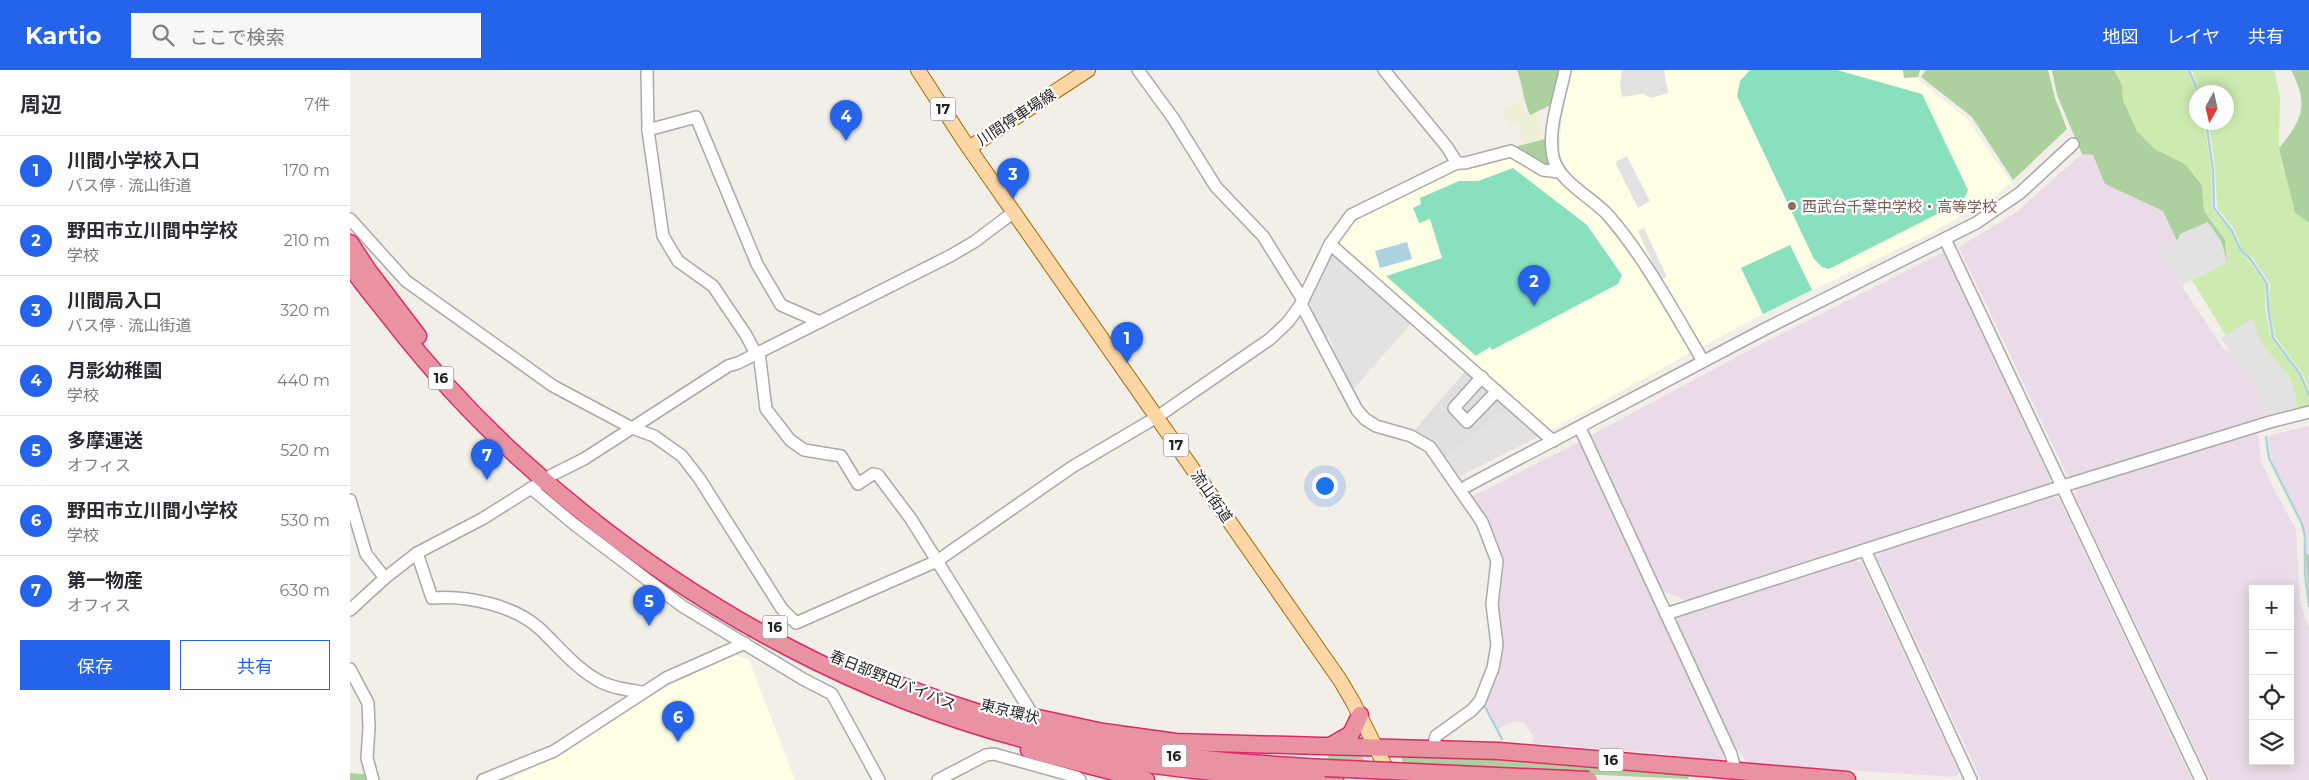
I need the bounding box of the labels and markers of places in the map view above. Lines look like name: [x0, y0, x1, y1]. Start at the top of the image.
pin: 4: [830, 100, 862, 141]
pin: 3: [997, 158, 1029, 199]
place label: 西武台千葉中学校・高等学校: [1802, 197, 1997, 216]
marker: 西武台千葉中学校・高等学校: [1786, 200, 1798, 212]
pin: 2: [1518, 265, 1550, 306]
pin: 1: [1111, 322, 1143, 363]
pin: 7: [471, 439, 503, 480]
pin: 5: [633, 585, 665, 626]
pin: 6: [662, 701, 694, 742]

